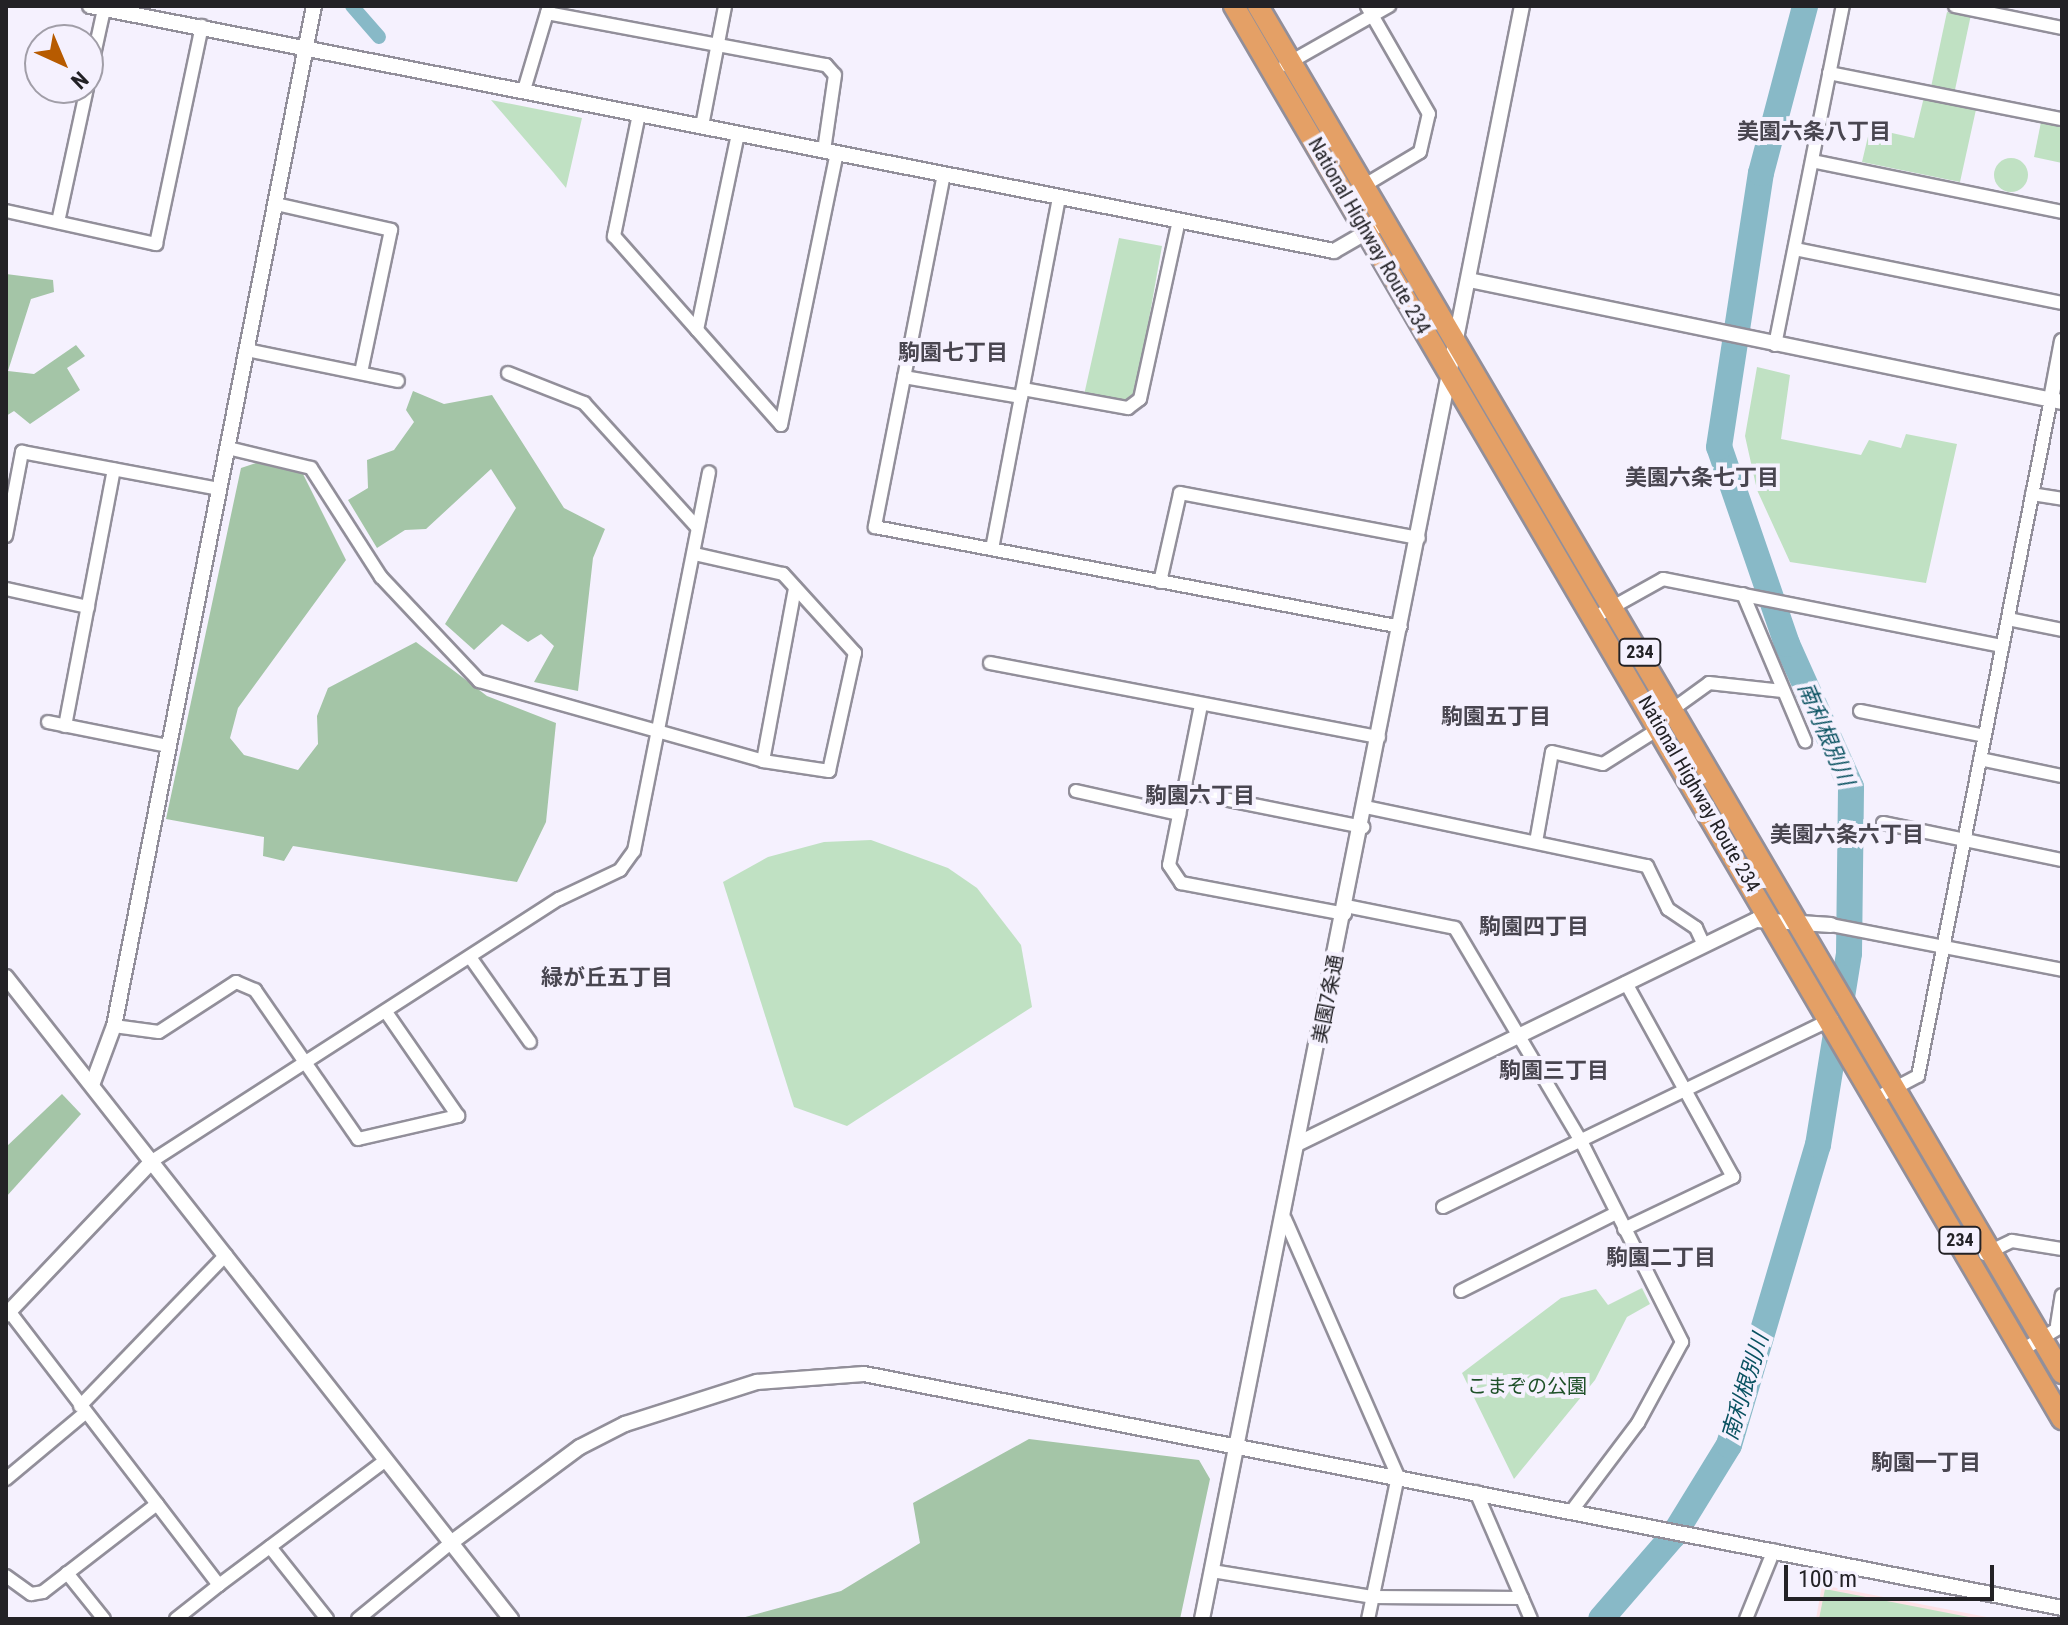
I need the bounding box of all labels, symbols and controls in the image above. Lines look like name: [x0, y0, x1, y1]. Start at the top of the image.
north arrow: [24, 24, 104, 104]
text: N: [66, 67, 93, 94]
district label: 美園六条八丁目: [1737, 119, 1891, 145]
street label: National Highway Route 234: [1303, 134, 1435, 338]
district label: 駒園七丁目: [898, 340, 1008, 366]
district label: 美園六条七丁目: [1625, 465, 1779, 491]
road number: 234: [1618, 638, 1662, 666]
water label: 南利根別川: [1792, 678, 1860, 790]
street label: National Highway Route 234: [1633, 692, 1765, 896]
district label: 駒園五丁目: [1441, 704, 1551, 730]
district label: 駒園六丁目: [1145, 783, 1255, 809]
district label: 美園六条六丁目: [1770, 822, 1924, 848]
district label: 駒園四丁目: [1479, 914, 1589, 940]
street label: 美園7条通: [1308, 953, 1348, 1045]
district label: 緑が丘五丁目: [541, 965, 673, 991]
district label: 駒園三丁目: [1499, 1058, 1609, 1084]
road number: 234: [1938, 1226, 1982, 1254]
district label: 駒園二丁目: [1606, 1245, 1716, 1271]
water label: 南利根別川: [1716, 1331, 1774, 1443]
park label: こまぞの公園: [1467, 1374, 1587, 1398]
district label: 駒園一丁目: [1871, 1450, 1981, 1476]
scale bar: [1788, 1549, 1998, 1599]
text: 100 m: [1798, 1565, 1857, 1593]

